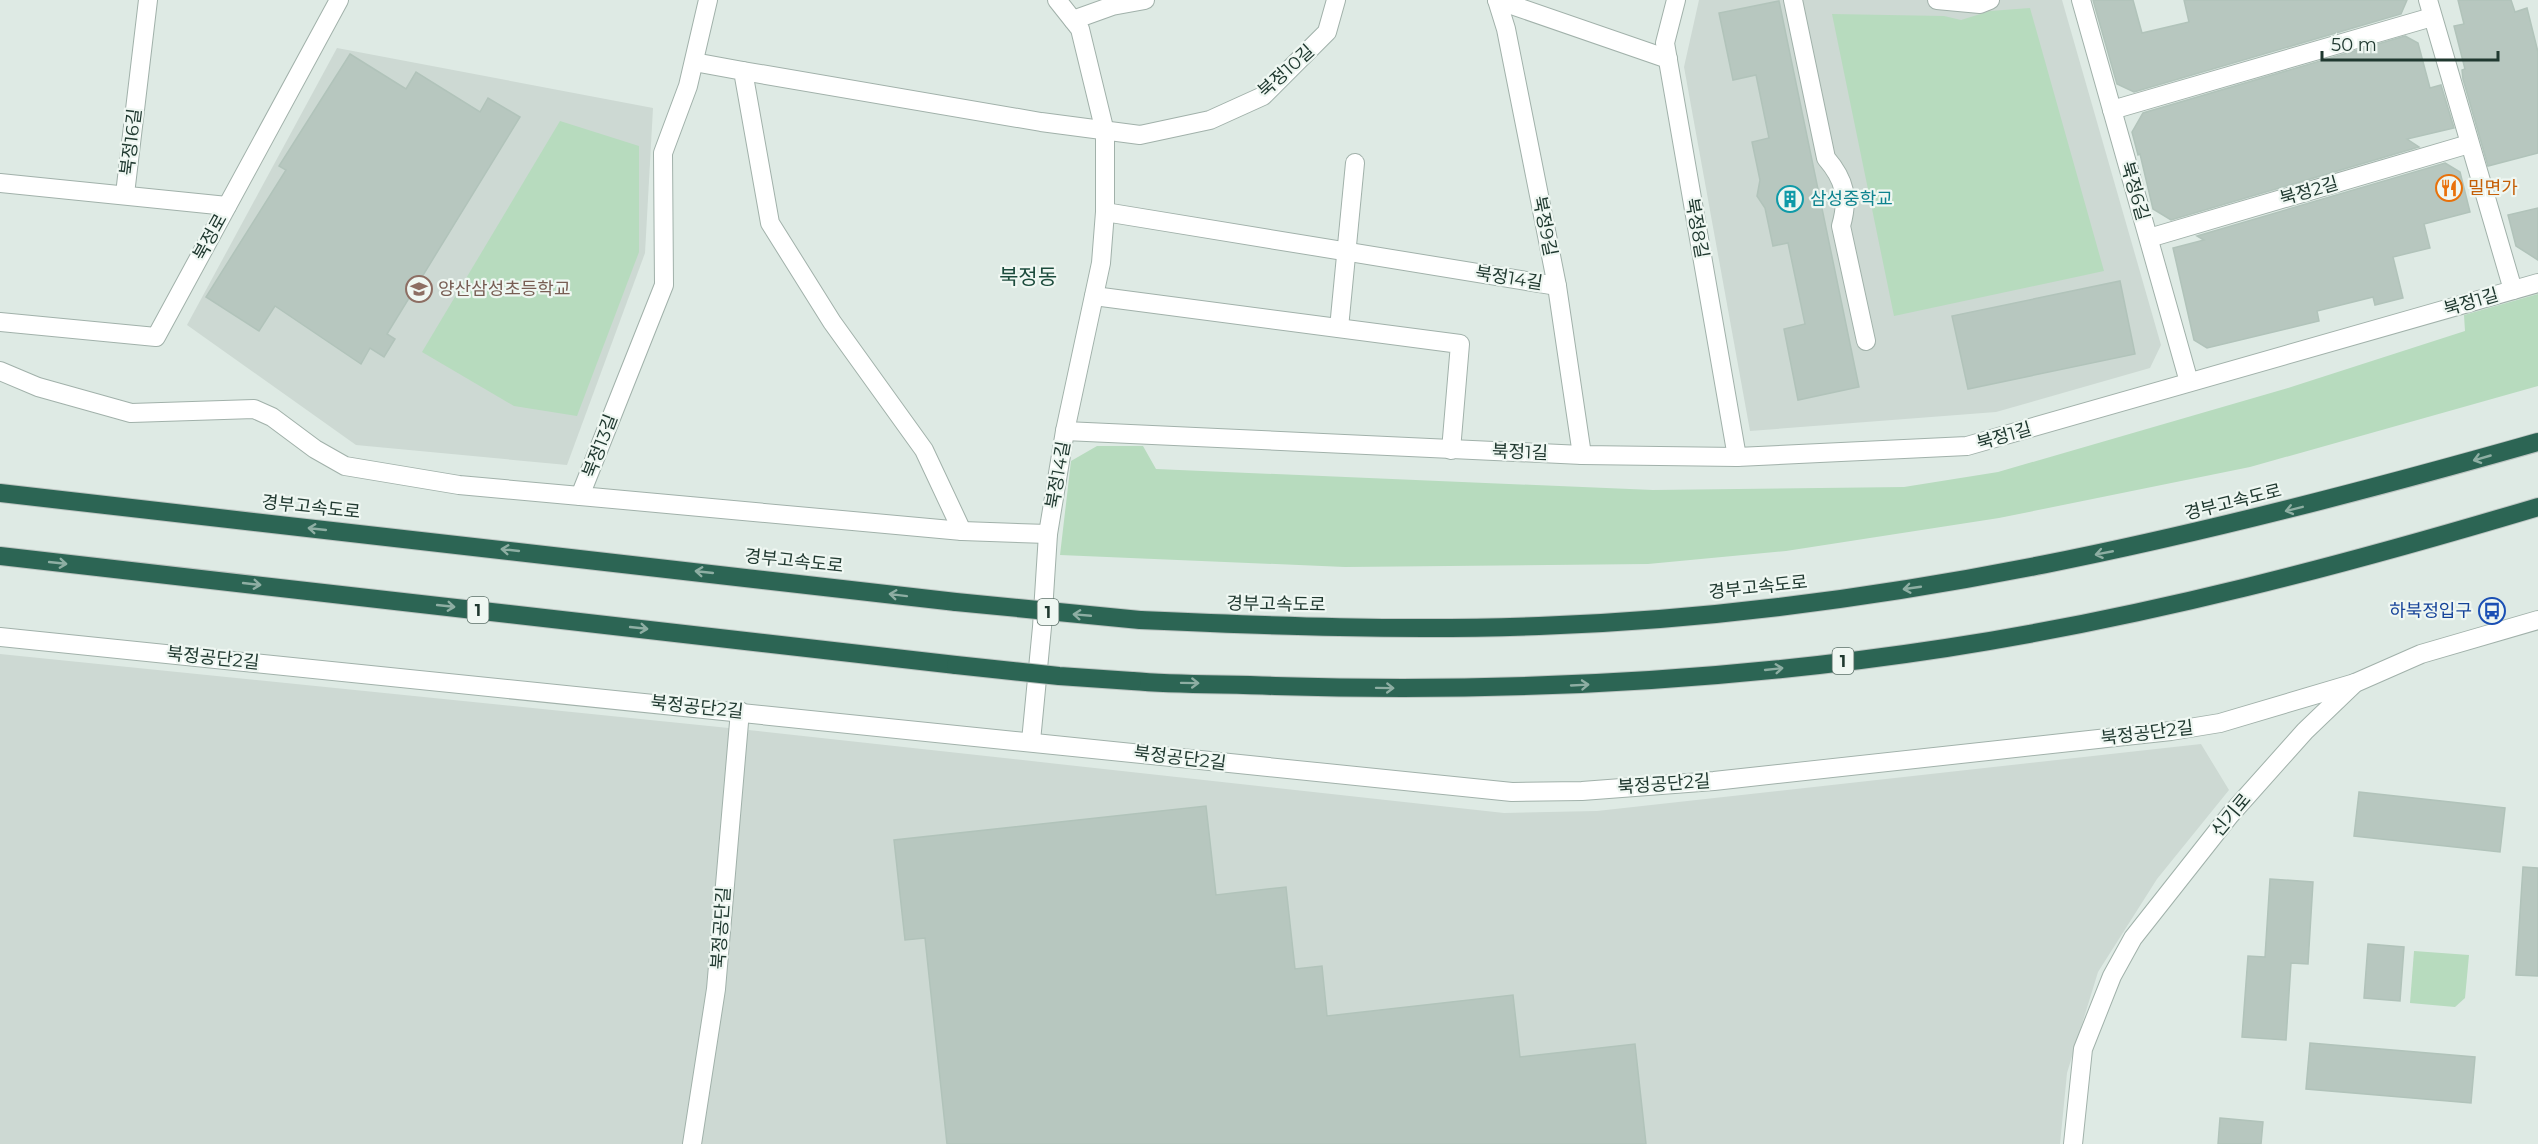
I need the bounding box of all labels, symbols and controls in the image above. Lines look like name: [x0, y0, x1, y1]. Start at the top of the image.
scale bar: [2322, 24, 2498, 62]
text: 50 m: [2331, 34, 2377, 56]
street label: 북정10길: [1253, 40, 1319, 102]
street label: 북정16길: [116, 107, 146, 177]
street label: 북정6길: [2116, 159, 2154, 223]
street label: 북정2길: [2277, 172, 2341, 210]
restaurant icon: 밀면가: [2434, 173, 2464, 203]
place label: 밀면가: [2468, 177, 2518, 199]
building icon: 삼성중학교: [1775, 184, 1805, 214]
place label: 삼성중학교: [1810, 188, 1893, 210]
street label: 북정9길: [1528, 194, 1562, 258]
street label: 북정8길: [1681, 196, 1713, 260]
street label: 북정로: [188, 210, 232, 264]
street label: 북정14길: [1474, 262, 1544, 294]
district label: 북정동: [999, 264, 1057, 289]
school or university icon: 양산삼성초등학교: [404, 274, 434, 304]
place label: 양산삼성초등학교: [438, 278, 570, 300]
street label: 북정1길: [2441, 284, 2501, 320]
street label: 북정13길: [578, 411, 622, 481]
street label: 북정1길: [1974, 418, 2034, 454]
street label: 북정14길: [1041, 440, 1075, 510]
street label: 북정1길: [1492, 440, 1548, 464]
one-way arrow: [2473, 452, 2492, 464]
street label: 경부고속도로: [2182, 479, 2284, 525]
street label: 경부고속도로: [260, 491, 362, 523]
one-way arrow: [2284, 503, 2303, 515]
one-way arrow: [307, 523, 327, 534]
one-way arrow: [501, 545, 521, 556]
street label: 경부고속도로: [743, 545, 845, 577]
one-way arrow: [2094, 548, 2114, 559]
one-way arrow: [48, 557, 68, 568]
one-way arrow: [695, 567, 715, 578]
street label: 경부고속도로: [1707, 571, 1809, 603]
one-way arrow: [241, 579, 261, 590]
one-way arrow: [1902, 582, 1922, 593]
one-way arrow: [888, 589, 908, 600]
street label: 경부고속도로: [1226, 592, 1326, 616]
bus stop icon: 하북정입구: [2477, 596, 2507, 626]
road number: 1: [468, 597, 488, 623]
road number: 1: [1038, 599, 1058, 625]
place label: 하북정입구: [2389, 600, 2472, 622]
one-way arrow: [435, 601, 455, 612]
one-way arrow: [1072, 609, 1092, 620]
one-way arrow: [629, 623, 649, 634]
street label: 북정공단2길: [166, 642, 260, 674]
road number: 1: [1832, 648, 1854, 674]
one-way arrow: [1764, 663, 1784, 674]
one-way arrow: [1180, 678, 1200, 689]
one-way arrow: [1569, 679, 1589, 690]
one-way arrow: [1374, 682, 1394, 694]
street label: 북정공단2길: [650, 691, 744, 723]
street label: 북정공단2길: [2099, 716, 2195, 750]
street label: 북정공단2길: [1132, 741, 1228, 775]
street label: 북정공단2길: [1617, 770, 1711, 798]
street label: 신기로: [2207, 789, 2255, 841]
street label: 북정공단길: [707, 886, 735, 970]

